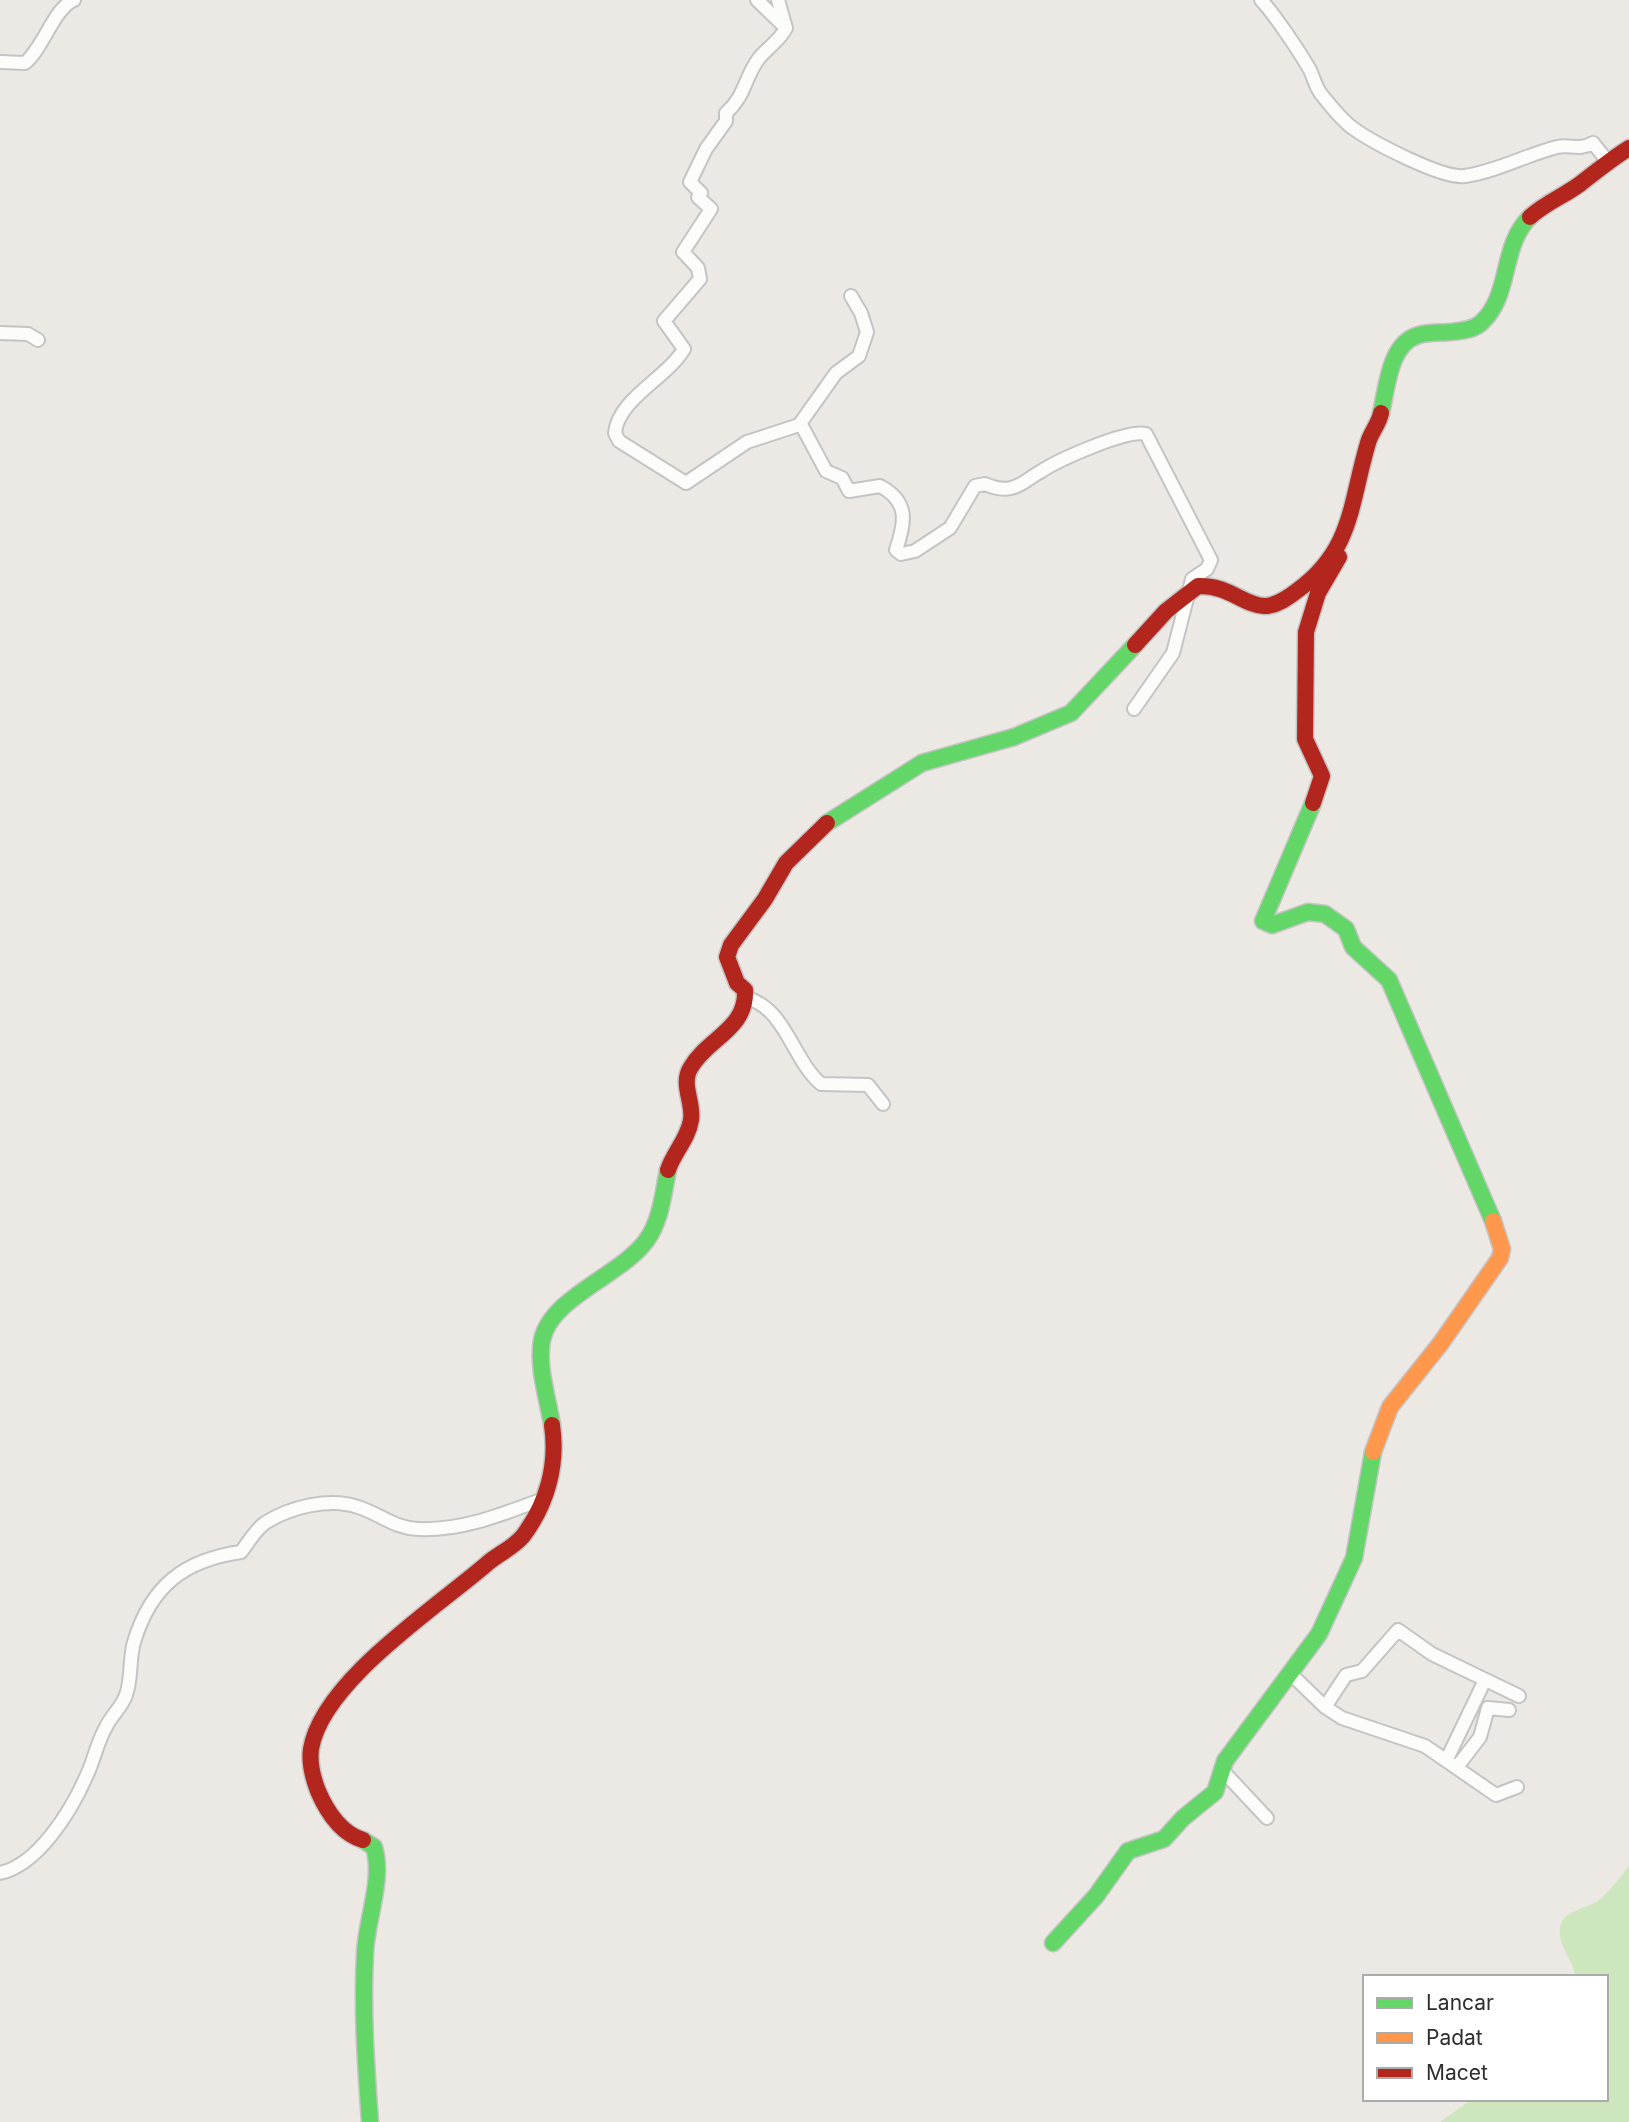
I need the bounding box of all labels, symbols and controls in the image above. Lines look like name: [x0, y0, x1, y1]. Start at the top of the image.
legend: [1363, 1975, 1608, 2101]
text: Lancar: [1426, 1990, 1494, 2015]
text: Padat: [1426, 2025, 1483, 2050]
text: Macet: [1426, 2060, 1488, 2085]

